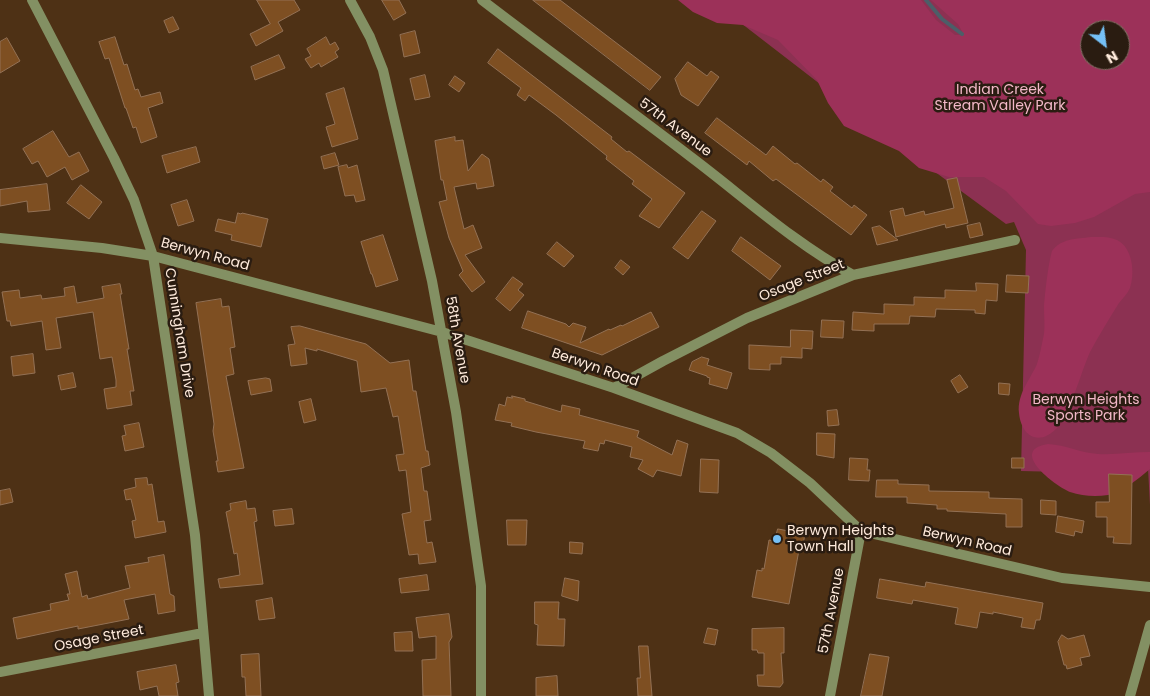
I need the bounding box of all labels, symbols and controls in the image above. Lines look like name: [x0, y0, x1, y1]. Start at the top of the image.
north arrow: [1080, 20, 1130, 70]
text: N: [1102, 46, 1122, 68]
park label: Indian Creek Stream Valley Park: [935, 82, 1065, 114]
street label: 57th Avenue: [635, 95, 715, 161]
street label: Berwyn Road: [159, 235, 251, 275]
street label: Osage Street: [757, 256, 847, 306]
street label: Cunningham Drive: [160, 267, 198, 399]
street label: 58th Avenue: [441, 295, 473, 385]
street label: Berwyn Road: [549, 345, 641, 391]
park label: Berwyn Heights Sports Park: [1032, 392, 1140, 424]
place label: Berwyn Heights Town Hall: [787, 523, 894, 556]
street label: Berwyn Road: [921, 524, 1013, 560]
marker: Berwyn Heights Town Hall: [771, 533, 783, 545]
street label: 57th Avenue: [815, 567, 849, 655]
street label: Osage Street: [53, 622, 145, 656]

